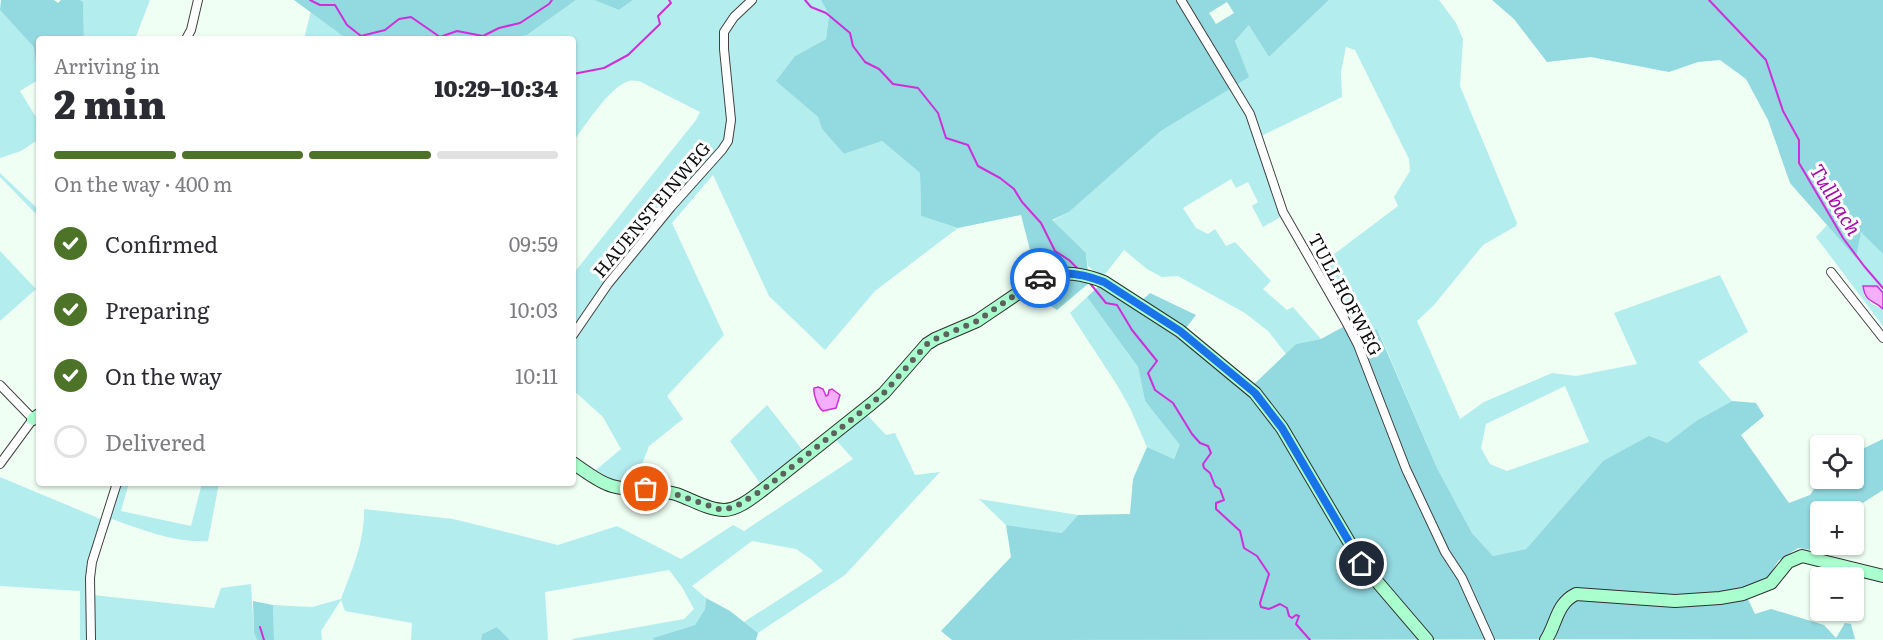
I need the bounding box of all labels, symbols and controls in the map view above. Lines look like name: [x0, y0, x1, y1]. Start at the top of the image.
text: Arriving in: [54, 50, 160, 80]
text: 10:29–10:34: [434, 71, 558, 104]
text: 2 min: [54, 73, 166, 131]
street label: HAUENSTEINWEG: [586, 135, 716, 283]
water label: Tullbach: [1804, 158, 1870, 241]
text: On the way · 400 m: [54, 168, 232, 198]
icon: check: [54, 227, 87, 260]
text: Confirmed: [105, 227, 218, 260]
text: 09:59: [509, 228, 558, 258]
street label: TULLHOFWEG: [1302, 228, 1390, 360]
courier: [1010, 248, 1070, 308]
icon: car: [1024, 262, 1057, 295]
icon: check: [54, 293, 87, 326]
text: Preparing: [105, 293, 209, 326]
text: 10:03: [510, 294, 558, 324]
icon: check: [54, 359, 87, 392]
text: On the way: [105, 359, 222, 392]
text: 10:11: [515, 360, 558, 390]
text: Delivered: [105, 425, 206, 458]
map controls: [1810, 435, 1864, 621]
button: locate: [1810, 435, 1864, 489]
pin: [620, 463, 671, 514]
icon: bag: [629, 472, 662, 505]
button: +: [1810, 501, 1864, 555]
pin: [1336, 538, 1387, 589]
icon: home: [1345, 547, 1378, 580]
button: −: [1810, 567, 1864, 621]

